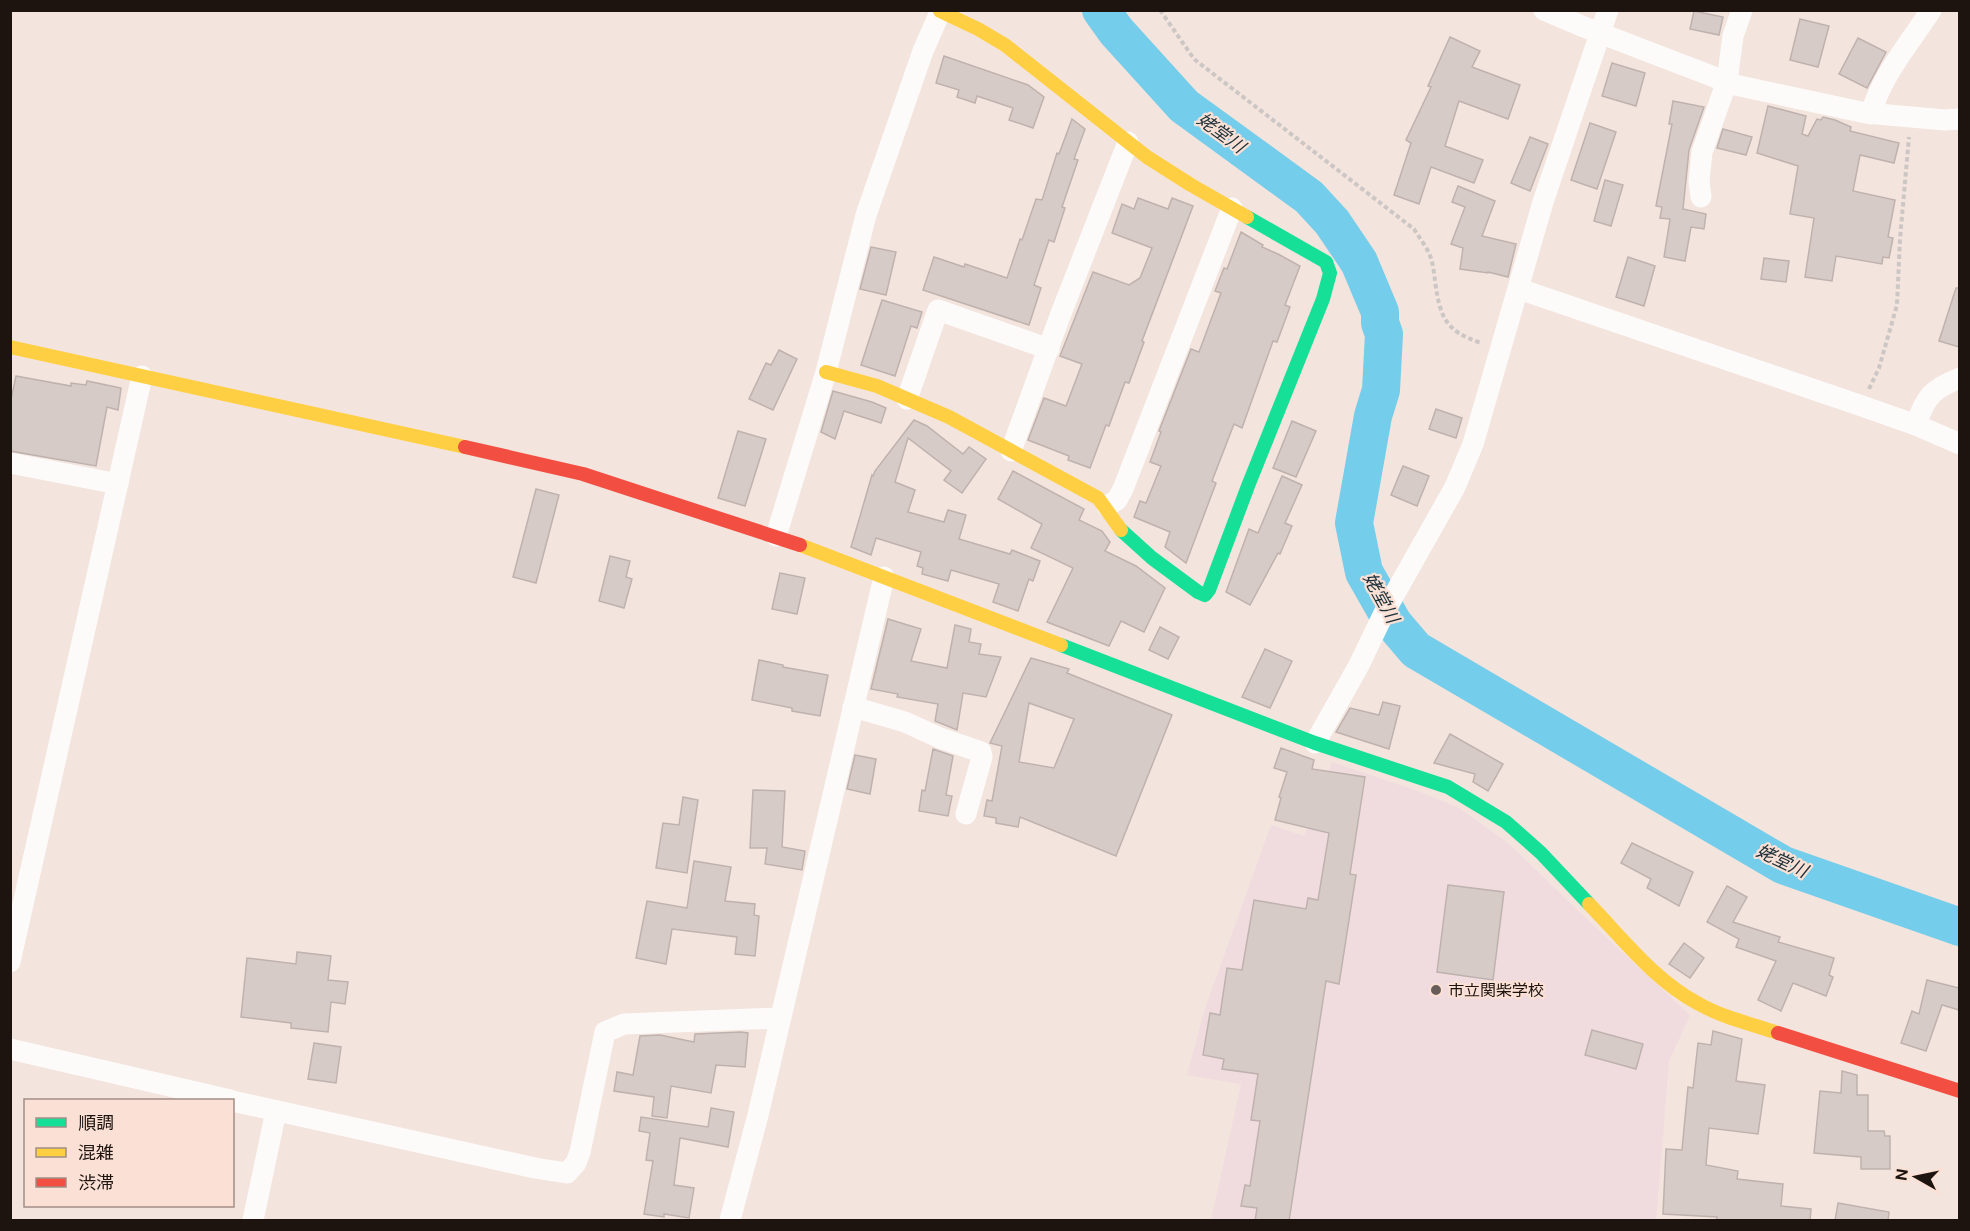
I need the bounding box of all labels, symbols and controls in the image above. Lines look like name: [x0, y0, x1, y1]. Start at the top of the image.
water label: 姥堂川: [1192, 107, 1252, 160]
water label: 姥堂川: [1357, 569, 1406, 629]
water label: 姥堂川: [1752, 839, 1813, 884]
place label: 市立関柴学校: [1448, 980, 1544, 1001]
marker: 市立関柴学校: [1429, 983, 1443, 997]
legend: [24, 1099, 234, 1207]
text: 順調: [78, 1111, 114, 1135]
text: 混雑: [78, 1141, 114, 1165]
north arrow: [1886, 1147, 1946, 1207]
text: N: [1890, 1167, 1913, 1182]
text: 渋滞: [78, 1171, 114, 1195]

